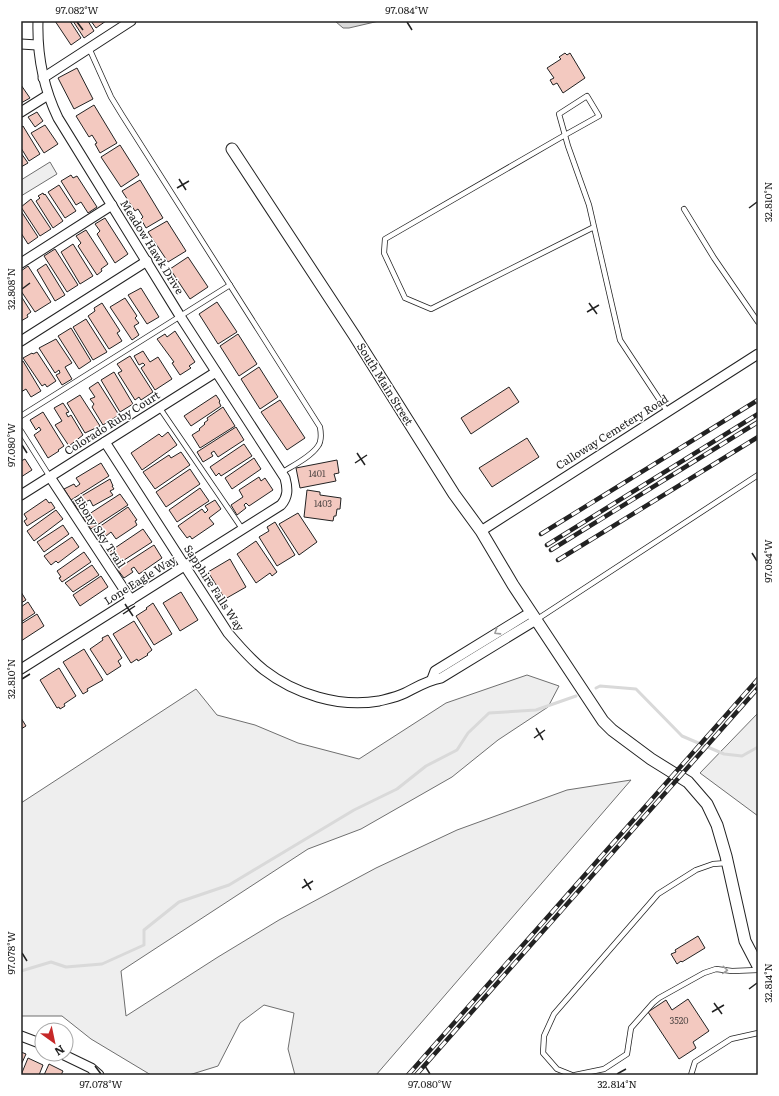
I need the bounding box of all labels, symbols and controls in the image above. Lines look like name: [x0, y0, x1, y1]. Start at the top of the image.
text: 97.082°W: [56, 2, 99, 17]
text: 97.084°W: [385, 2, 429, 17]
text: 32.810°N: [760, 182, 775, 222]
street label: Meadow Hawk Drive: [117, 196, 189, 297]
text: 32.808°N: [3, 268, 18, 310]
street label: South Main Street: [354, 339, 418, 428]
street label: Colorado Ruby Court: [61, 386, 163, 458]
street label: Calloway Cemetery Road: [552, 390, 671, 472]
text: 97.080°W: [3, 423, 18, 467]
house number: 1401: [308, 466, 326, 480]
street label: Ebony Sky Trail: [71, 492, 130, 571]
house number: 1403: [314, 496, 332, 510]
text: 97.084°W: [760, 539, 775, 583]
street label: Sapphire Falls Way: [181, 541, 249, 634]
street label: Lone Eagle Way: [100, 550, 179, 608]
one-way arrow: [494, 628, 501, 635]
text: 32.810°N: [3, 659, 18, 699]
text: 97.078°W: [3, 931, 18, 975]
text: 32.814°N: [760, 963, 775, 1003]
one-way arrow: [722, 966, 728, 975]
house number: 3520: [669, 1013, 689, 1027]
north arrow: [34, 1022, 74, 1062]
text: N: [52, 1042, 68, 1060]
text: 97.078°W: [79, 1076, 123, 1091]
text: 97.080°W: [408, 1076, 452, 1091]
text: 32.814°N: [597, 1076, 637, 1091]

